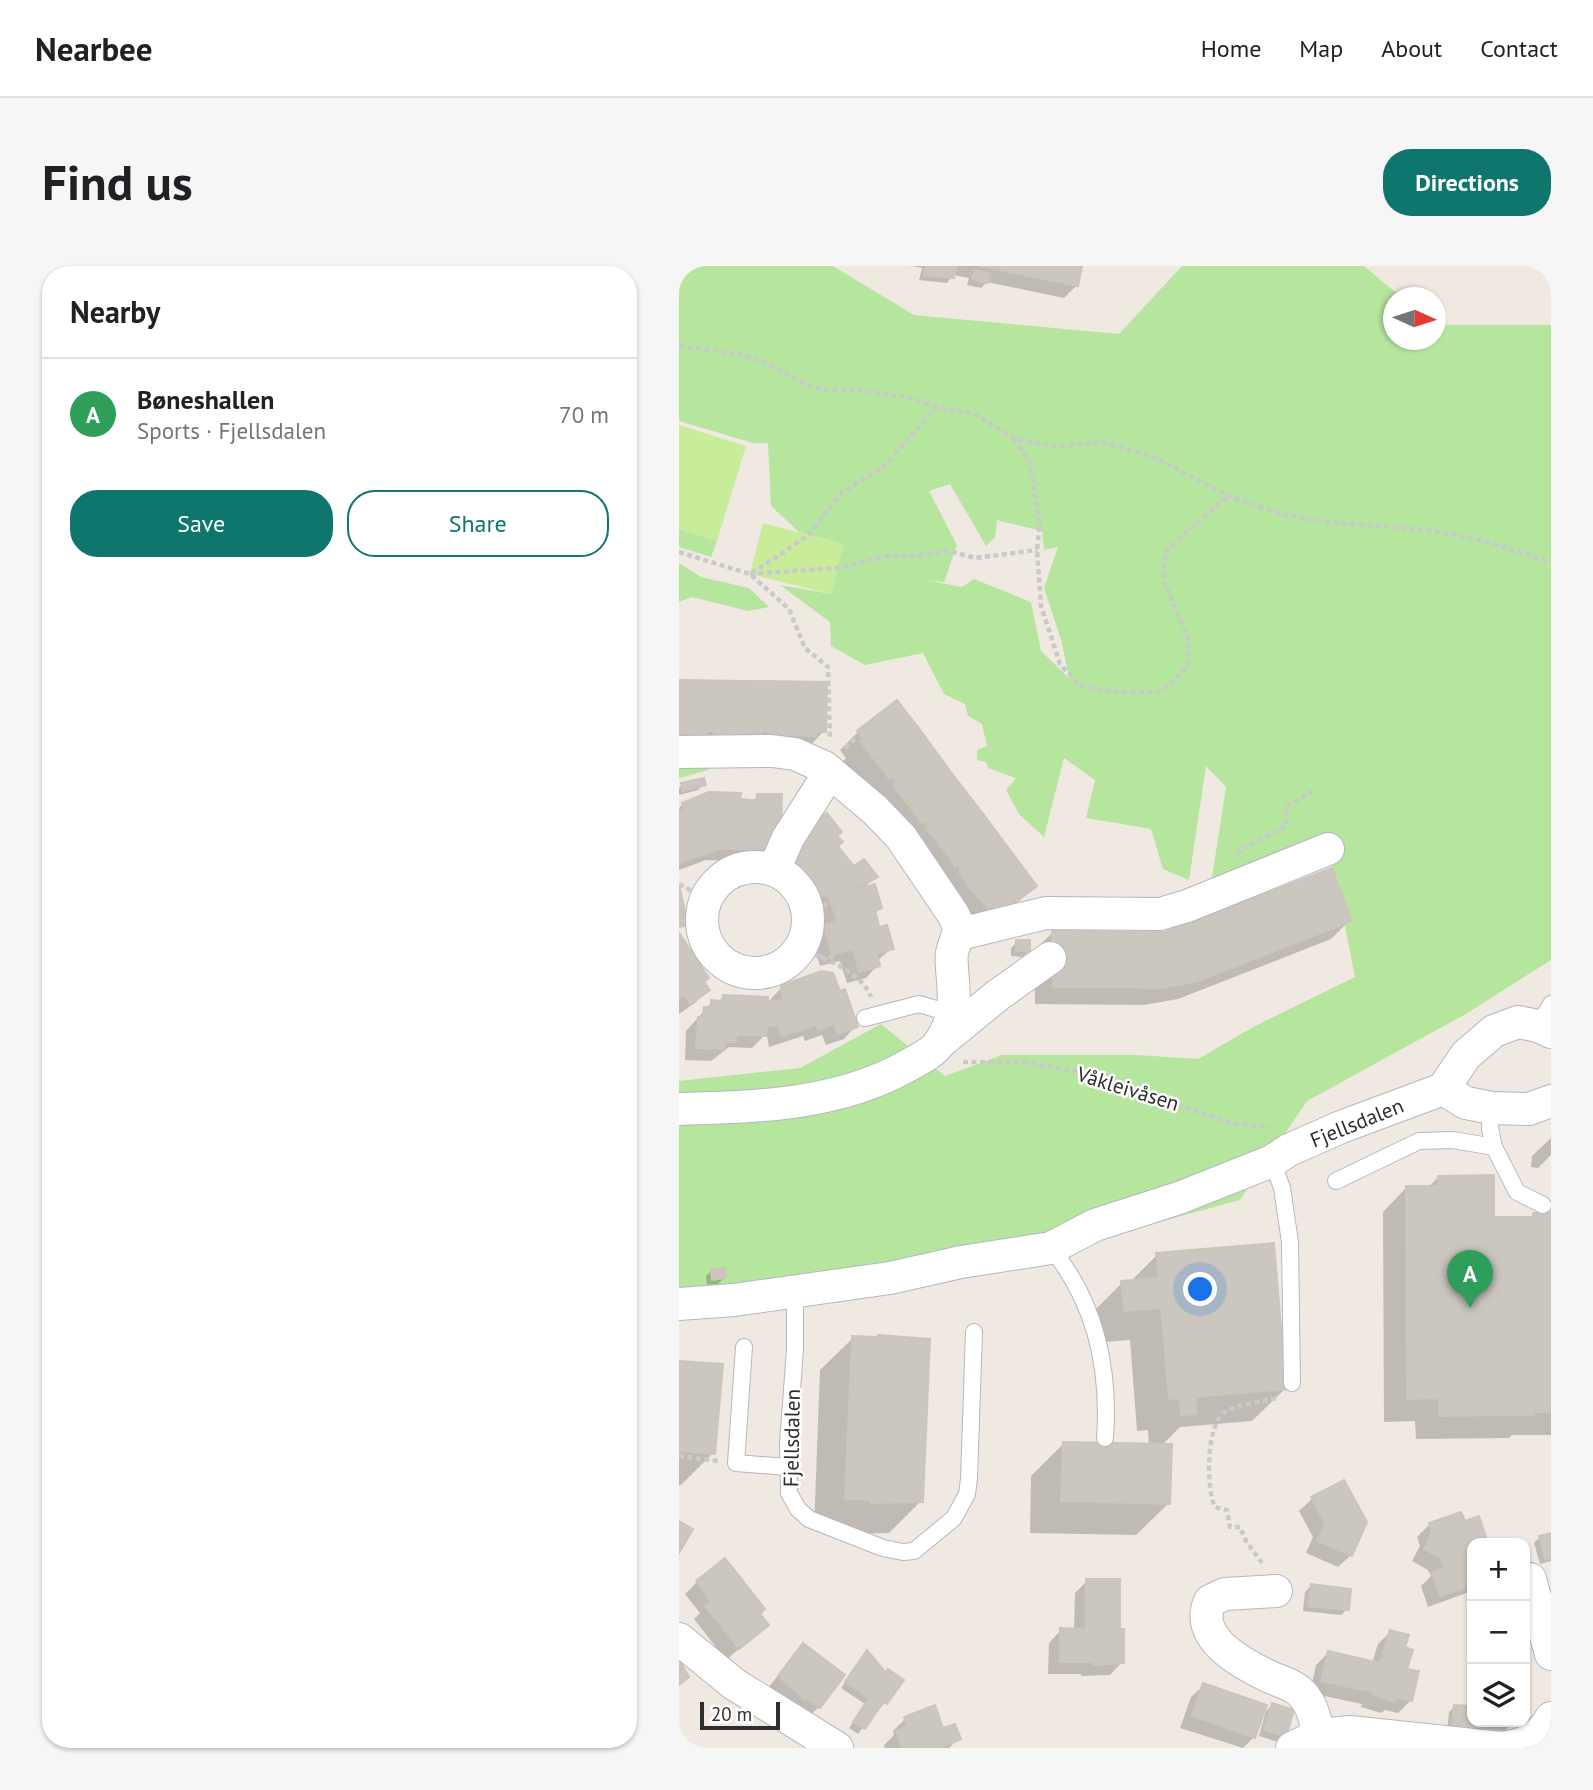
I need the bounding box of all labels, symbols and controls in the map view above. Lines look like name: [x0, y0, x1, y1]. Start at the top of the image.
text: Nearbee: [35, 27, 152, 70]
text: Home: [1201, 33, 1261, 64]
text: Map: [1299, 33, 1343, 64]
text: About: [1381, 33, 1442, 64]
text: Contact: [1480, 33, 1558, 64]
button: Directions: [1383, 149, 1551, 216]
text: Find us: [42, 150, 193, 214]
north arrow: [1383, 287, 1446, 350]
text: Nearby: [70, 292, 160, 331]
text: Bøneshallen: [137, 383, 274, 416]
text: A: [86, 400, 100, 429]
text: 70 m: [559, 400, 609, 429]
text: Sports · Fjellsdalen: [137, 416, 326, 445]
button: Save: [70, 490, 333, 557]
button: Share: [347, 490, 609, 557]
street label: Våkleivåsen: [1073, 1060, 1182, 1117]
street label: Fjellsdalen: [1306, 1092, 1407, 1153]
pin: A: [1447, 1250, 1493, 1308]
your location: [1183, 1272, 1217, 1306]
street label: Fjellsdalen: [777, 1389, 806, 1487]
map controls: [1467, 1538, 1530, 1727]
button: +: [1467, 1538, 1530, 1601]
button: −: [1467, 1601, 1530, 1664]
button: layers: [1467, 1664, 1530, 1727]
scale bar: [700, 1699, 781, 1731]
text: 20 m: [711, 1702, 752, 1726]

